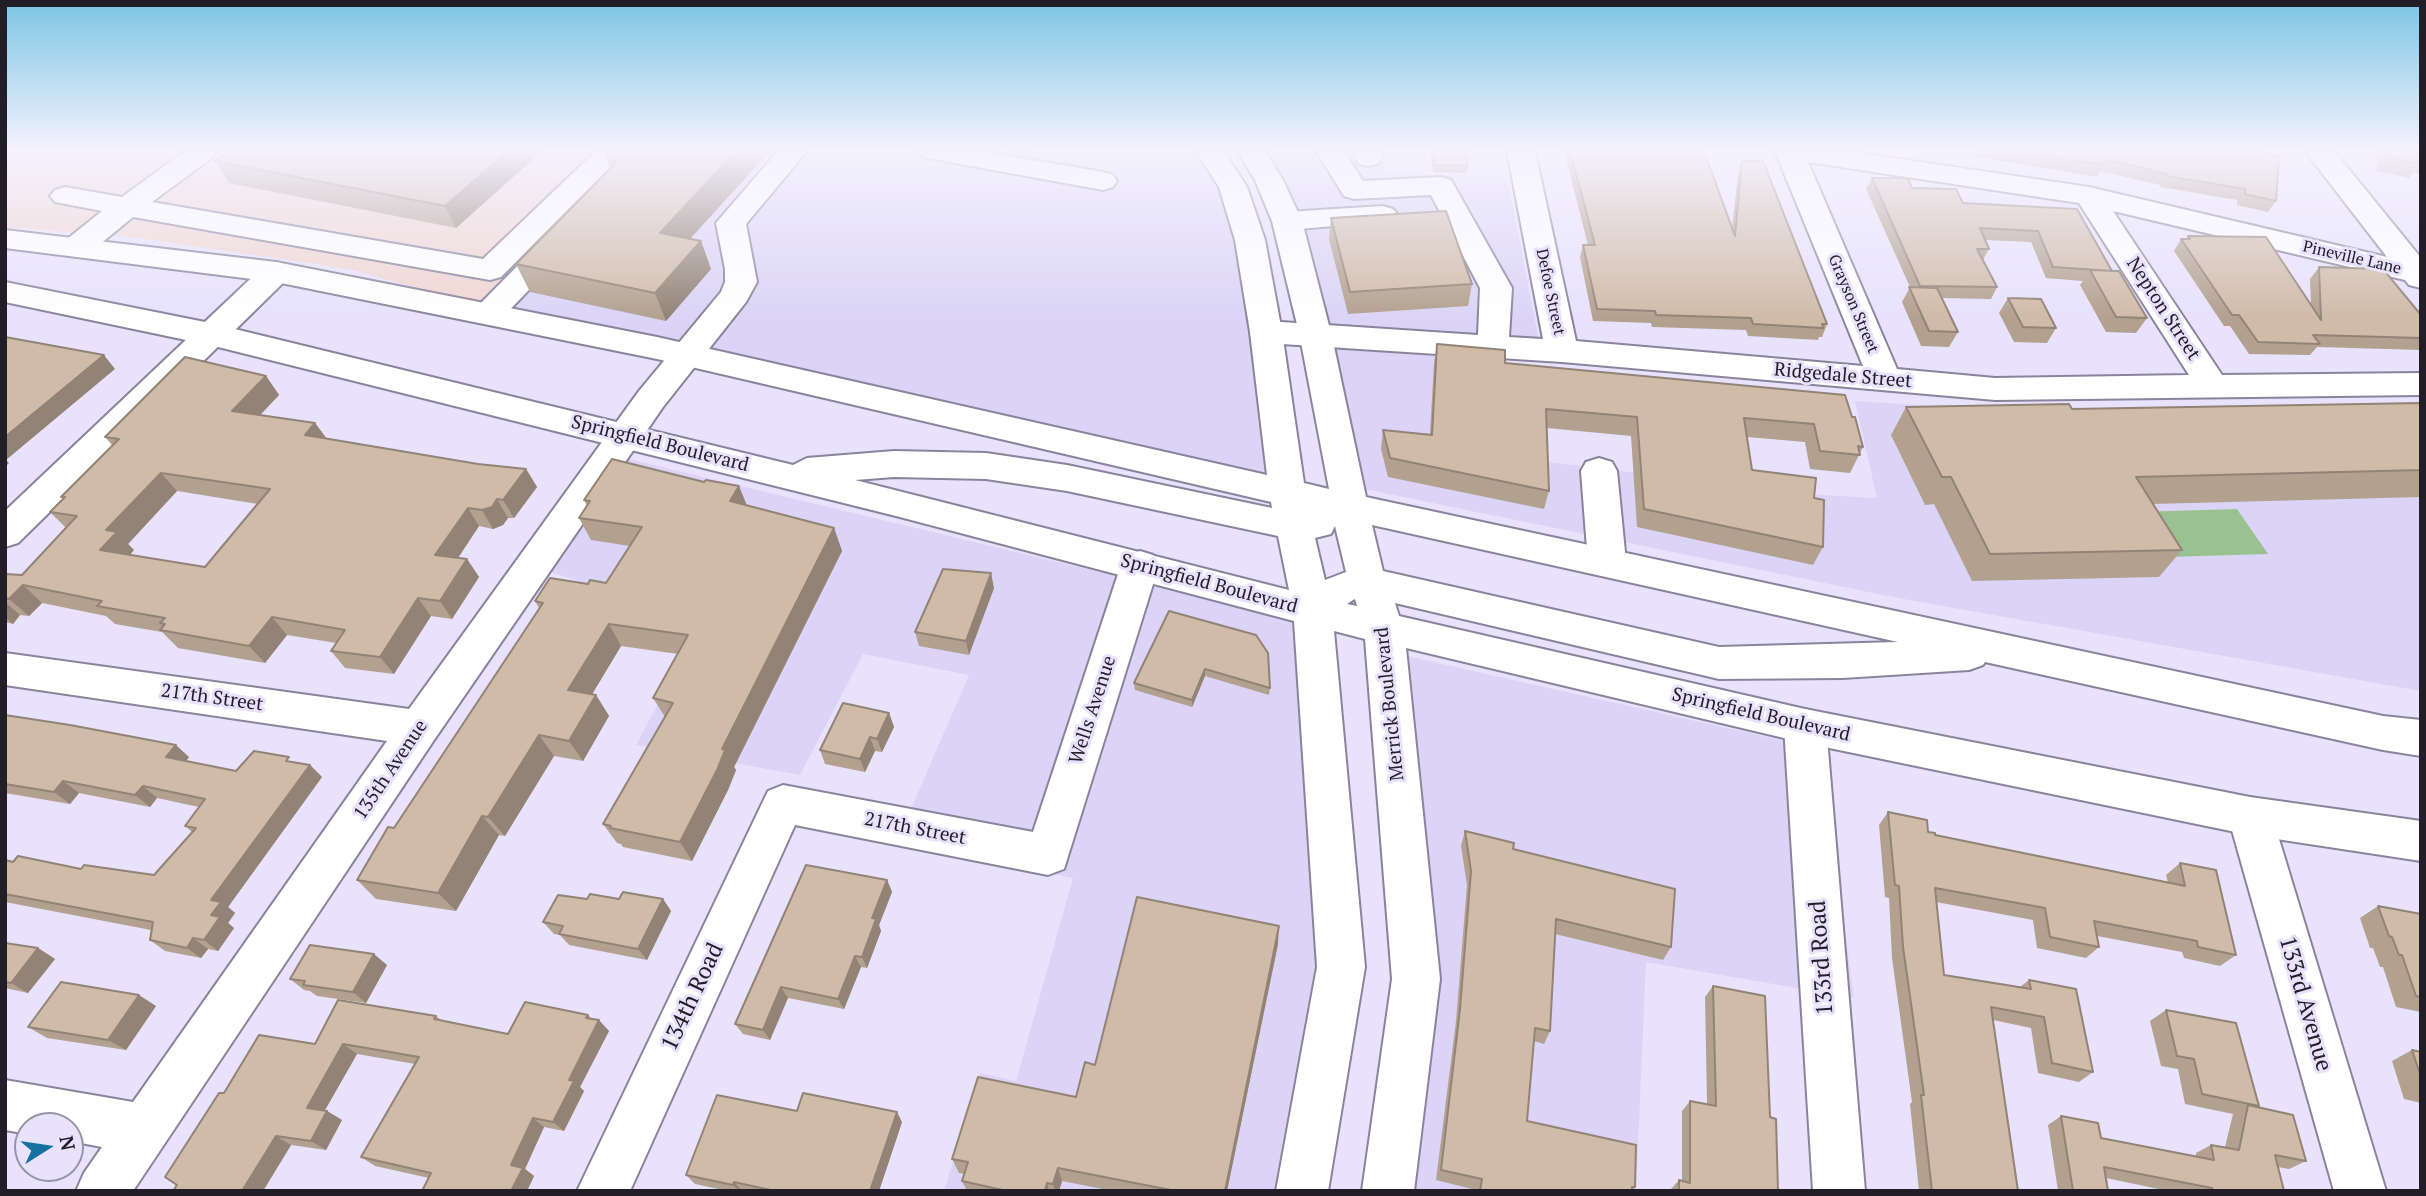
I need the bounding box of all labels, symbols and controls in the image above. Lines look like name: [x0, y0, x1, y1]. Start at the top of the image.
street label: Pineville Lane: [2301, 237, 2403, 279]
street label: Defoe Street: [1531, 247, 1569, 337]
street label: Grayson Street: [1824, 252, 1882, 356]
street label: Nepton Street: [2121, 253, 2205, 365]
street label: Ridgedale Street: [1773, 359, 1913, 393]
street label: Springfield Boulevard: [569, 411, 751, 477]
street label: Springfield Boulevard: [1118, 549, 1300, 619]
street label: Merrick Boulevard: [1371, 626, 1409, 782]
street label: Wells Avenue: [1065, 653, 1121, 767]
street label: 217th Street: [159, 680, 265, 716]
street label: Springfield Boulevard: [1670, 683, 1852, 747]
street label: 135th Avenue: [349, 716, 433, 824]
street label: 217th Street: [862, 808, 968, 850]
street label: 133rd Road: [1804, 900, 1840, 1016]
street label: 133rd Avenue: [2273, 933, 2337, 1075]
street label: 134th Road: [656, 939, 730, 1055]
north arrow: [14, 1112, 84, 1182]
text: N: [54, 1133, 82, 1153]

